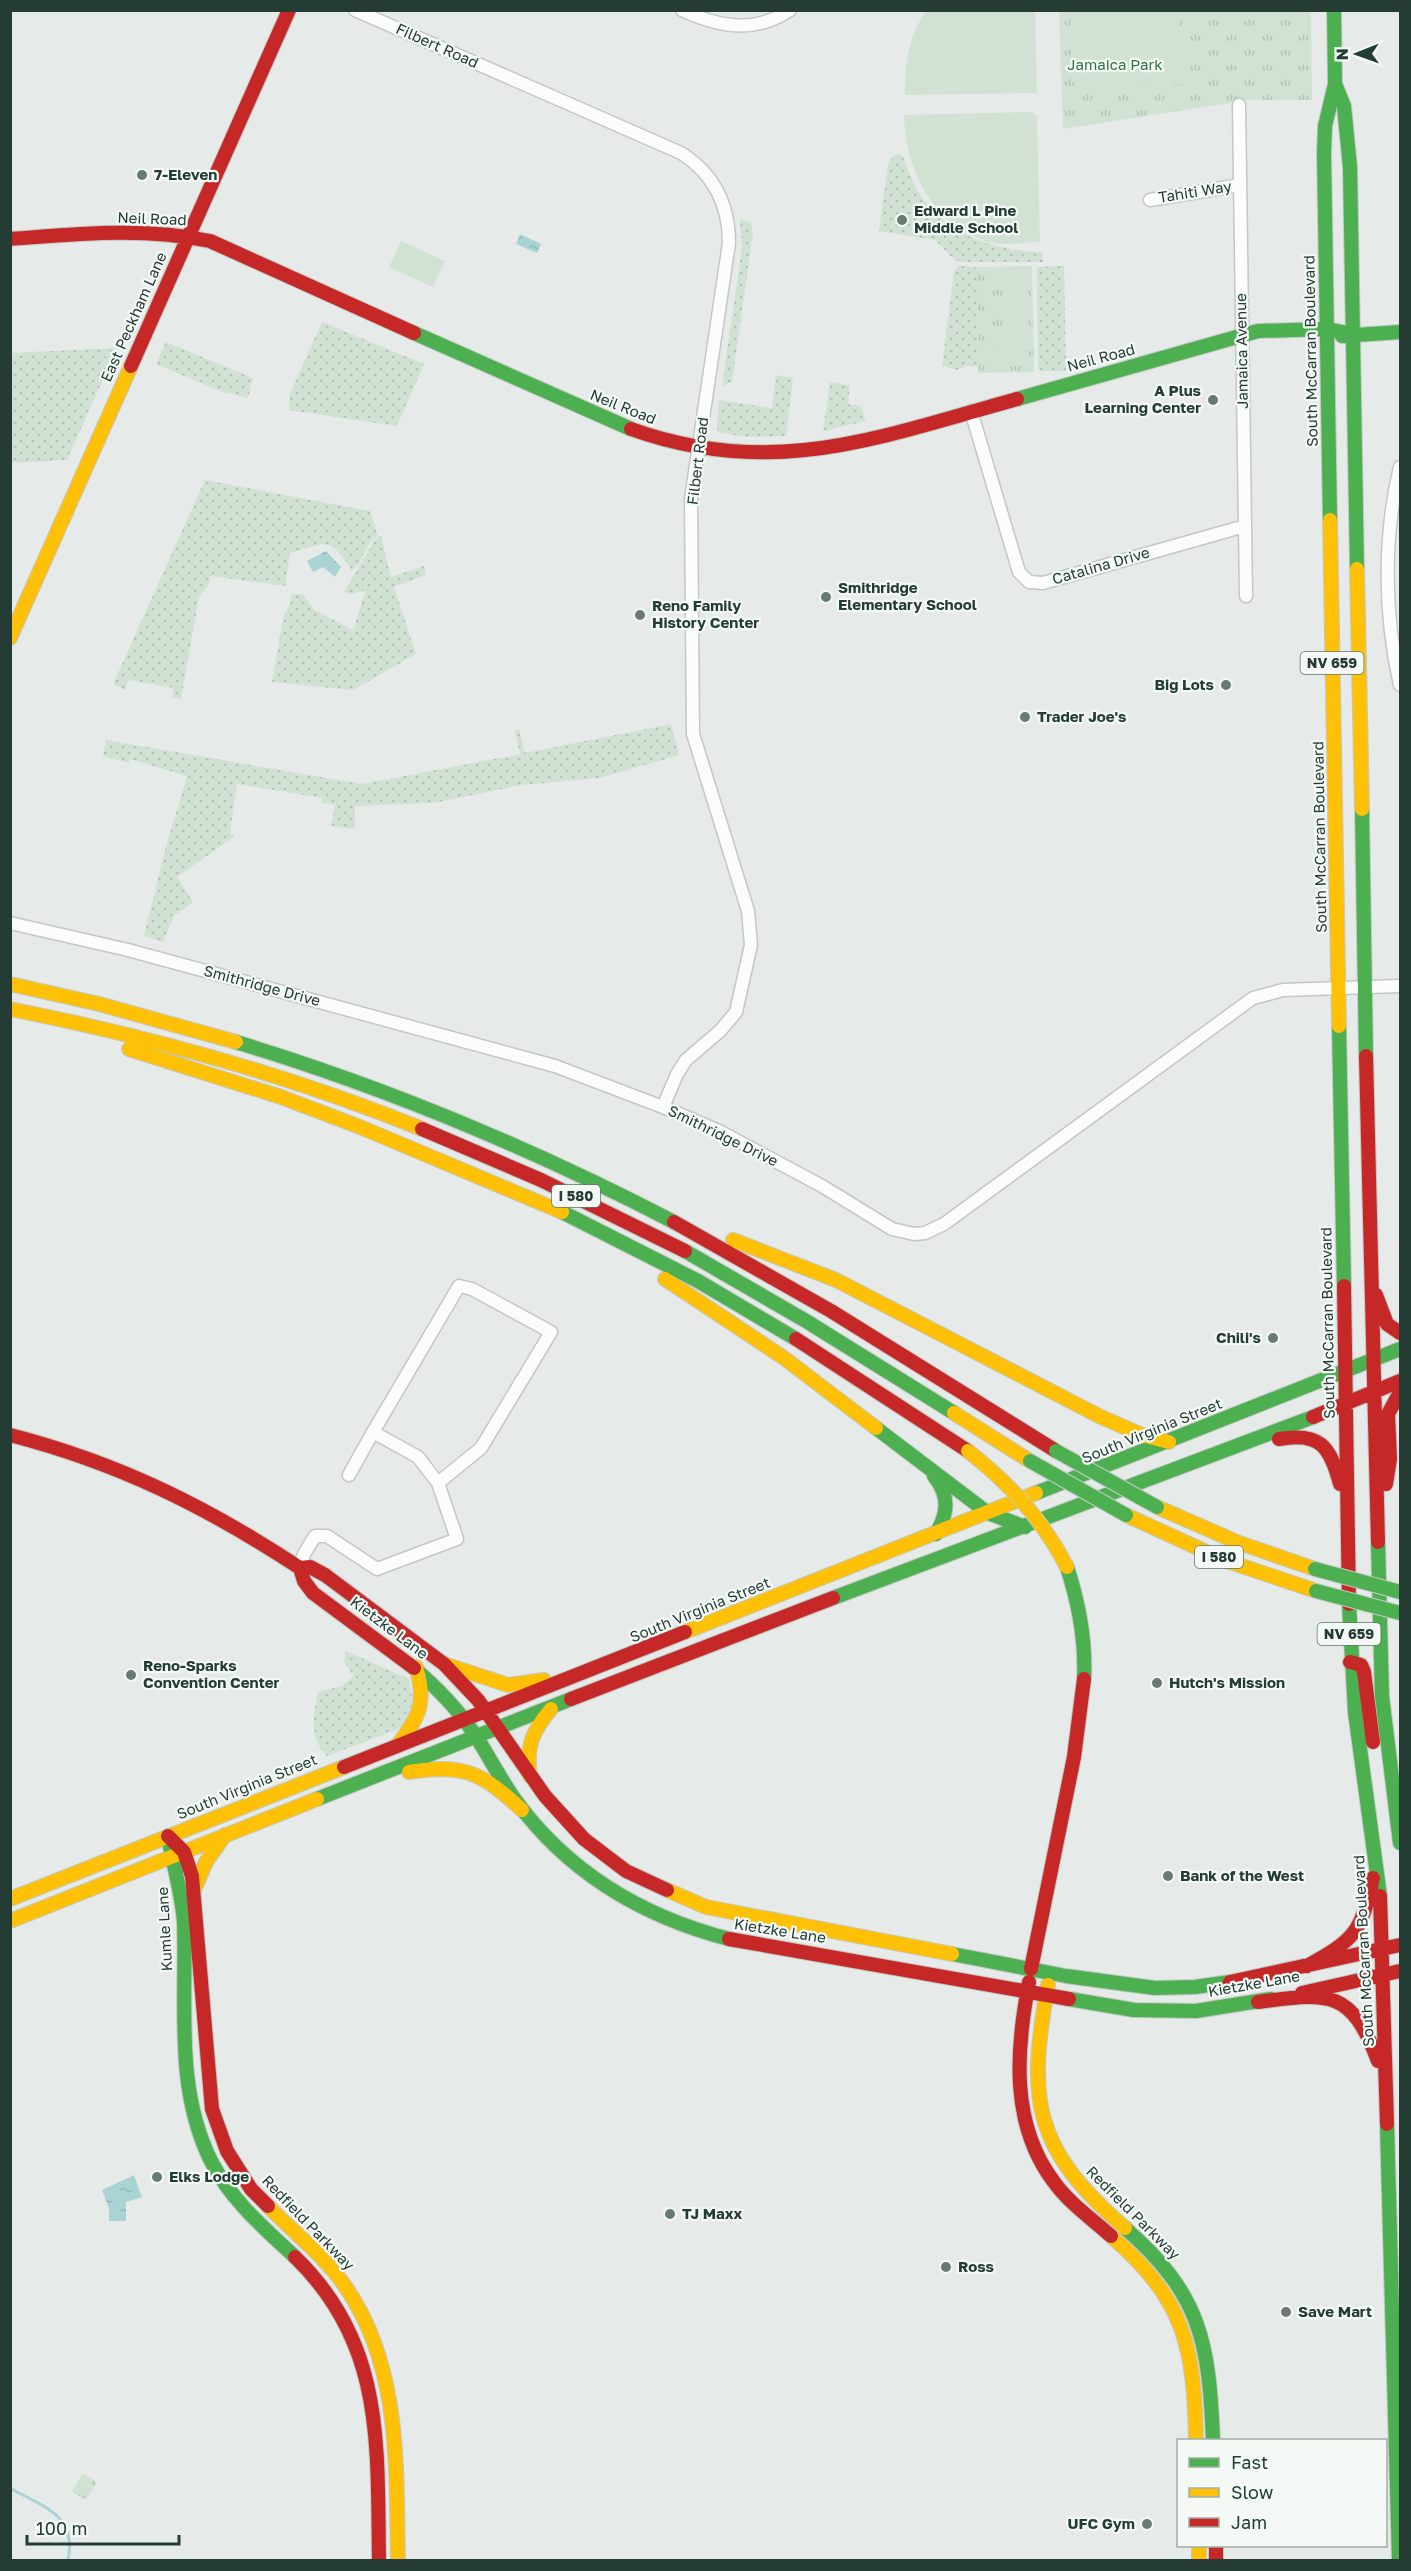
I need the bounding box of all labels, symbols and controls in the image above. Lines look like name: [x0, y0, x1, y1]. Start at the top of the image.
street label: Filbert Road: [393, 19, 481, 71]
north arrow: [1327, 24, 1387, 84]
text: N: [1332, 48, 1352, 61]
park label: Jamaica Park: [1067, 55, 1163, 73]
place label: 7-Eleven: [154, 165, 217, 183]
marker: 7-Eleven: [135, 168, 149, 182]
street label: Tahiti Way: [1157, 176, 1233, 206]
place label: Edward L Pine Middle School: [914, 201, 1018, 236]
street label: Neil Road: [117, 208, 187, 228]
marker: Edward L Pine Middle School: [895, 213, 909, 227]
street label: East Peckham Lane: [96, 249, 170, 384]
street label: South McCarran Boulevard: [1299, 255, 1321, 447]
street label: Jamaica Avenue: [1231, 293, 1251, 409]
street label: Neil Road: [1065, 339, 1137, 375]
place label: A Plus Learning Center: [1085, 381, 1201, 416]
street label: Neil Road: [588, 385, 659, 427]
marker: A Plus Learning Center: [1206, 393, 1220, 407]
street label: Filbert Road: [683, 416, 711, 506]
street label: Catalina Drive: [1050, 542, 1152, 588]
place label: Smithridge Elementary School: [838, 578, 977, 613]
marker: Smithridge Elementary School: [819, 590, 833, 604]
place label: Reno Family History Center: [652, 596, 759, 631]
marker: Reno Family History Center: [633, 608, 647, 622]
road number: NV 659: [1300, 652, 1364, 674]
place label: Big Lots: [1154, 675, 1214, 693]
marker: Big Lots: [1219, 678, 1233, 692]
place label: Trader Joe's: [1037, 707, 1126, 725]
marker: Trader Joe's: [1018, 710, 1032, 724]
street label: South McCarran Boulevard: [1308, 741, 1330, 933]
street label: Smithridge Drive: [202, 961, 323, 1009]
street label: Smithridge Drive: [666, 1101, 782, 1170]
road number: I 580: [552, 1185, 600, 1207]
street label: South McCarran Boulevard: [1316, 1227, 1338, 1419]
place label: Chili's: [1216, 1328, 1261, 1346]
marker: Chili's: [1266, 1331, 1280, 1345]
street label: South Virginia Street: [1079, 1394, 1224, 1466]
road number: I 580: [1195, 1546, 1243, 1568]
street label: South Virginia Street: [627, 1573, 772, 1645]
street label: Kietzke Lane: [347, 1592, 432, 1662]
road number: NV 659: [1318, 1623, 1380, 1645]
place label: Reno-Sparks Convention Center: [143, 1656, 279, 1691]
marker: Reno-Sparks Convention Center: [124, 1668, 138, 1682]
place label: Hutch's Mission: [1169, 1673, 1285, 1691]
marker: Hutch's Mission: [1150, 1676, 1164, 1690]
street label: South Virginia Street: [174, 1750, 319, 1822]
street label: South McCarran Boulevard: [1349, 1855, 1377, 2047]
place label: Bank of the West: [1180, 1866, 1304, 1884]
marker: Bank of the West: [1161, 1869, 1175, 1883]
street label: Kumle Lane: [153, 1886, 175, 1972]
street label: Kietzke Lane: [733, 1914, 828, 1946]
street label: Kietzke Lane: [1207, 1966, 1301, 2000]
street label: Redfield Parkway: [1083, 2162, 1185, 2263]
place label: Elks Lodge: [169, 2167, 249, 2185]
marker: Elks Lodge: [150, 2170, 164, 2184]
street label: Redfield Parkway: [259, 2171, 359, 2274]
place label: TJ Maxx: [682, 2204, 743, 2222]
marker: TJ Maxx: [663, 2207, 677, 2221]
place label: Ross: [958, 2257, 994, 2275]
marker: Ross: [939, 2260, 953, 2274]
place label: Save Mart: [1298, 2302, 1372, 2320]
marker: Save Mart: [1279, 2305, 1293, 2319]
legend: [1177, 2439, 1387, 2547]
text: Fast: [1231, 2451, 1268, 2473]
text: Slow: [1231, 2481, 1274, 2503]
scale bar: [27, 2508, 178, 2546]
text: Jam: [1231, 2511, 1267, 2533]
place label: UFC Gym: [1068, 2514, 1135, 2532]
text: 100 m: [36, 2517, 87, 2539]
marker: UFC Gym: [1140, 2517, 1154, 2531]

